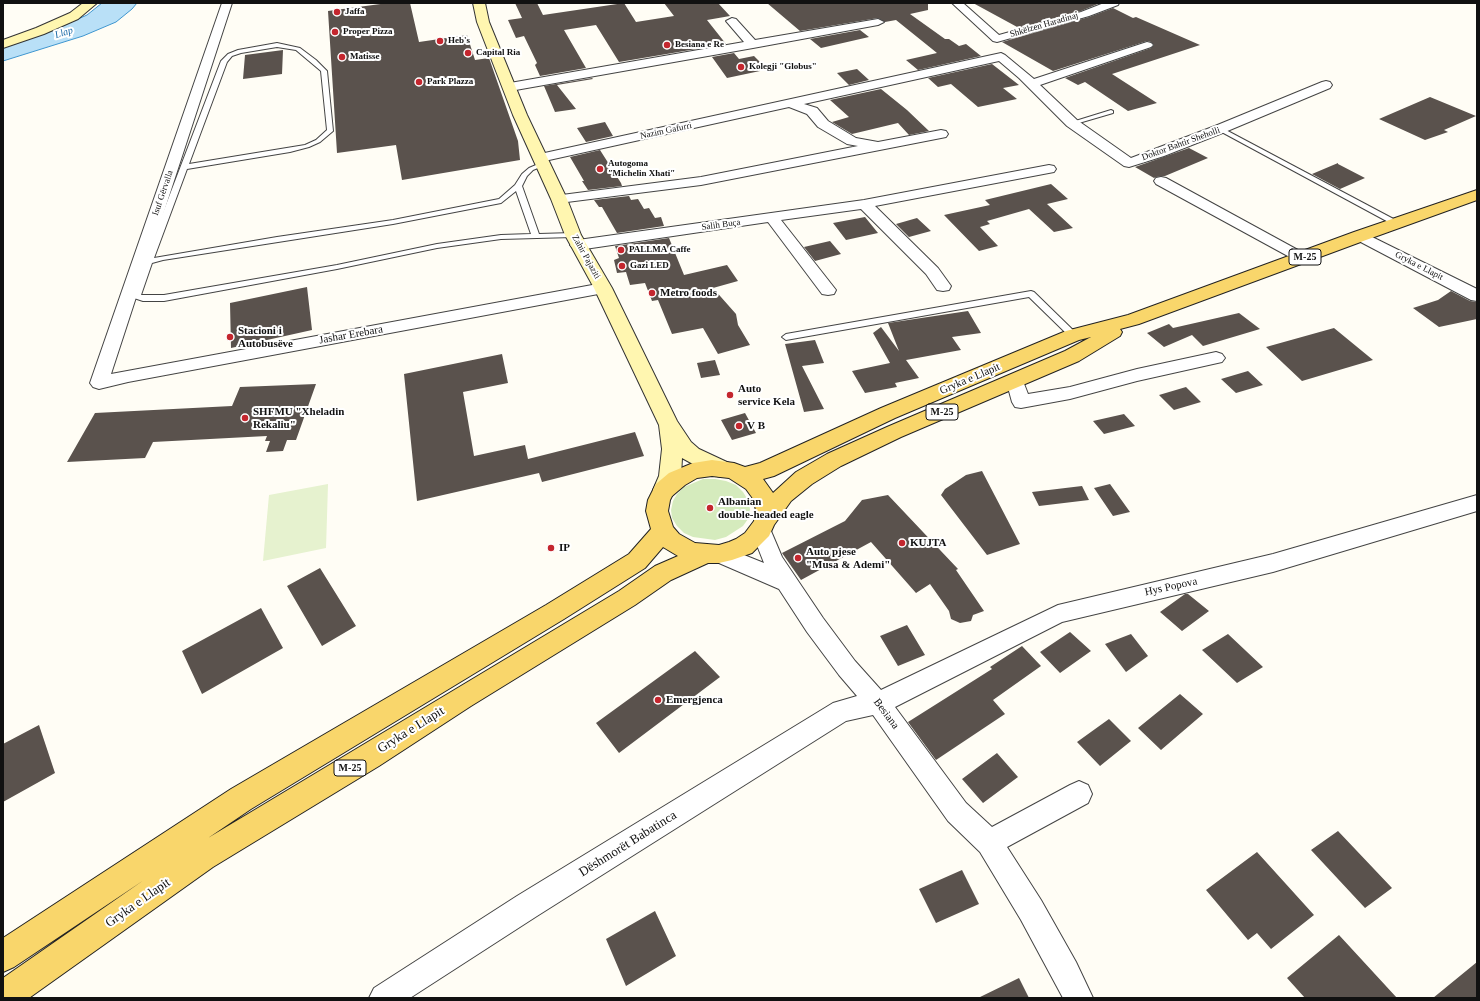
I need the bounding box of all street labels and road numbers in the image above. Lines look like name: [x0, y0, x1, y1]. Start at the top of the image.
street label: Shkëlzen Haradinaj: [1009, 10, 1079, 40]
street label: Nazim Gafurri: [639, 120, 693, 142]
street label: Doktor Bahtir Sheholli: [1140, 125, 1222, 163]
street label: Isuf Gërvalla: [150, 169, 176, 217]
street label: Salih Buça: [701, 217, 741, 233]
street label: Zahir Pajaziti: [569, 233, 603, 281]
road number: M-25: [1289, 249, 1321, 265]
street label: Gryka e Llapit: [1393, 249, 1445, 283]
street label: Jashar Erebara: [318, 323, 384, 347]
street label: Gryka e Llapit: [938, 360, 1002, 398]
road number: M-25: [926, 404, 958, 420]
street label: Hys Popova: [1143, 575, 1199, 599]
street label: Besiana: [870, 696, 902, 732]
street label: Gryka e Llapit: [375, 703, 447, 757]
road number: M-25: [334, 760, 366, 776]
street label: Dëshmorët Babatinca: [576, 808, 680, 880]
street label: Gryka e Llapit: [102, 875, 174, 931]

